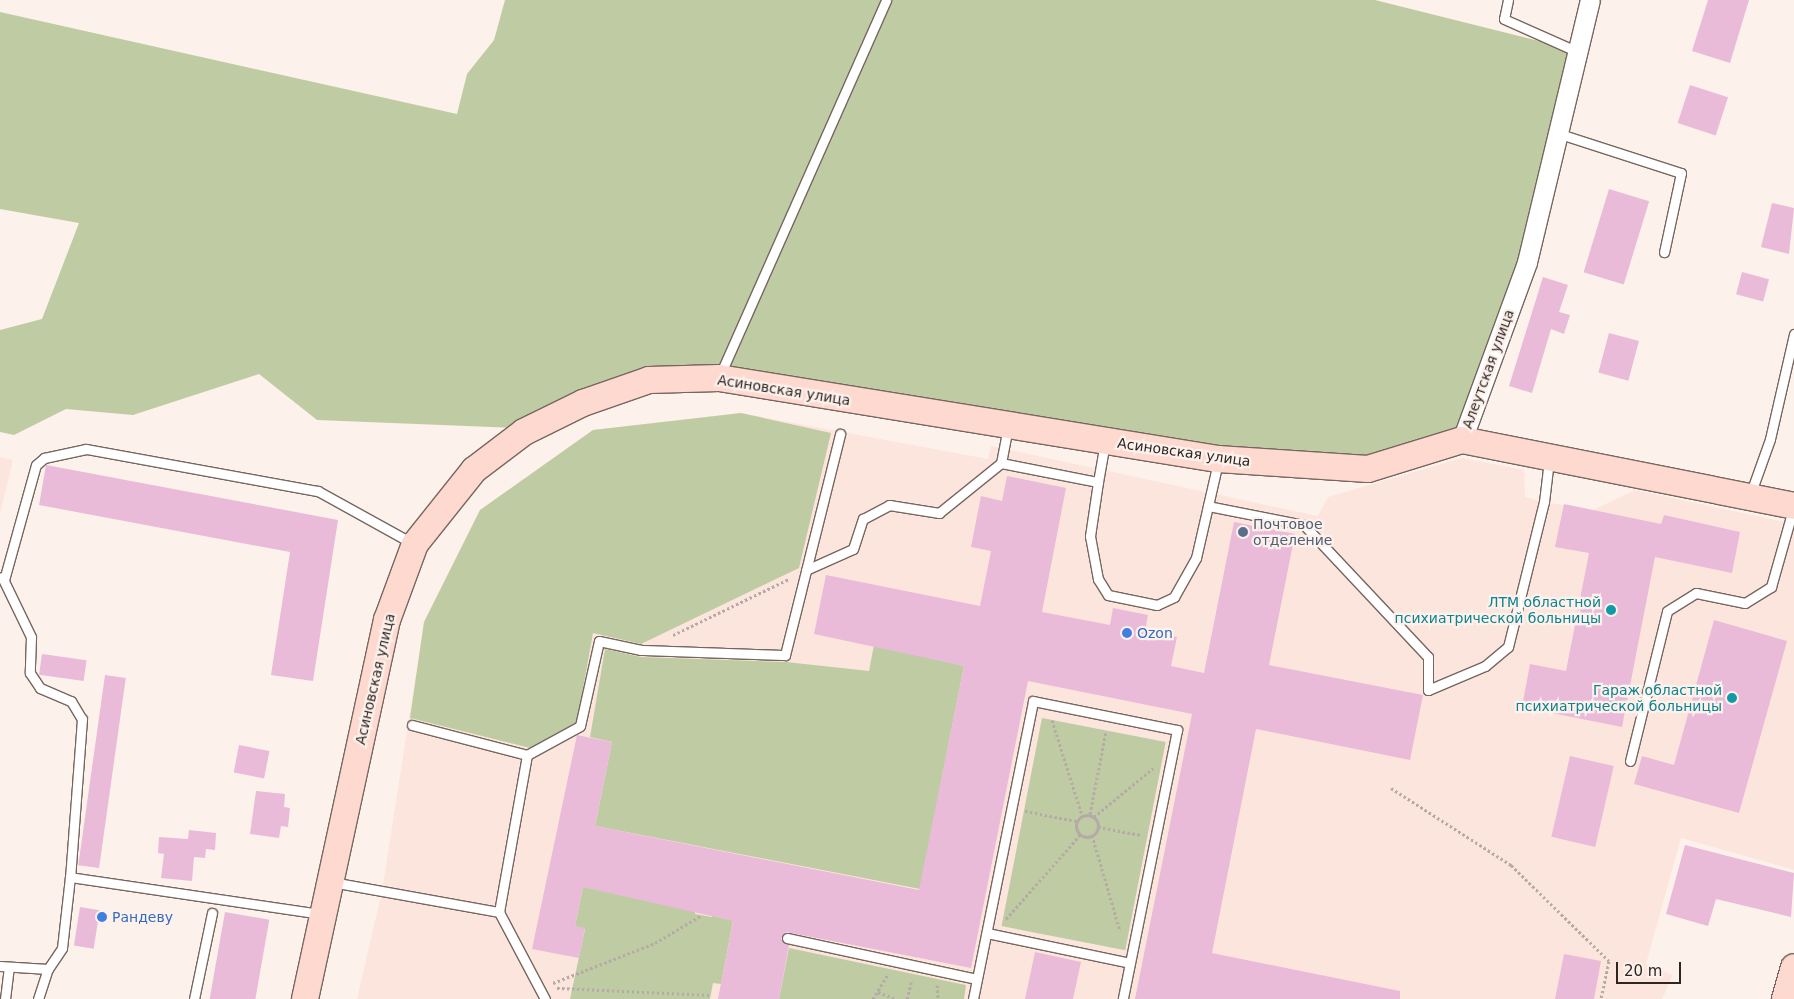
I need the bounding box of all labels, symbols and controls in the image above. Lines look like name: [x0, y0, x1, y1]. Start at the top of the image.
street label: Алеутская улица: [1459, 307, 1517, 431]
street label: Асиновская улица: [716, 371, 852, 409]
street label: Асиновская улица: [1116, 434, 1252, 470]
place label: Почтовое отделение: [1253, 516, 1332, 548]
marker: Почтовое отделение: [1237, 526, 1249, 538]
place label: ЛТМ областной психиатрической больницы: [1395, 594, 1601, 626]
marker: ЛТМ областной психиатрической больницы: [1605, 604, 1617, 616]
street label: Асиновская улица: [352, 612, 398, 746]
place label: Ozon: [1137, 625, 1173, 641]
marker: Ozon: [1121, 627, 1133, 639]
place label: Гараж областной психиатрической больницы: [1516, 682, 1722, 714]
marker: Гараж областной психиатрической больницы: [1726, 692, 1738, 704]
place label: Рандеву: [112, 909, 173, 925]
marker: Рандеву: [96, 911, 108, 923]
scale bar: [1619, 952, 1684, 984]
text: 20 m: [1624, 962, 1662, 980]

